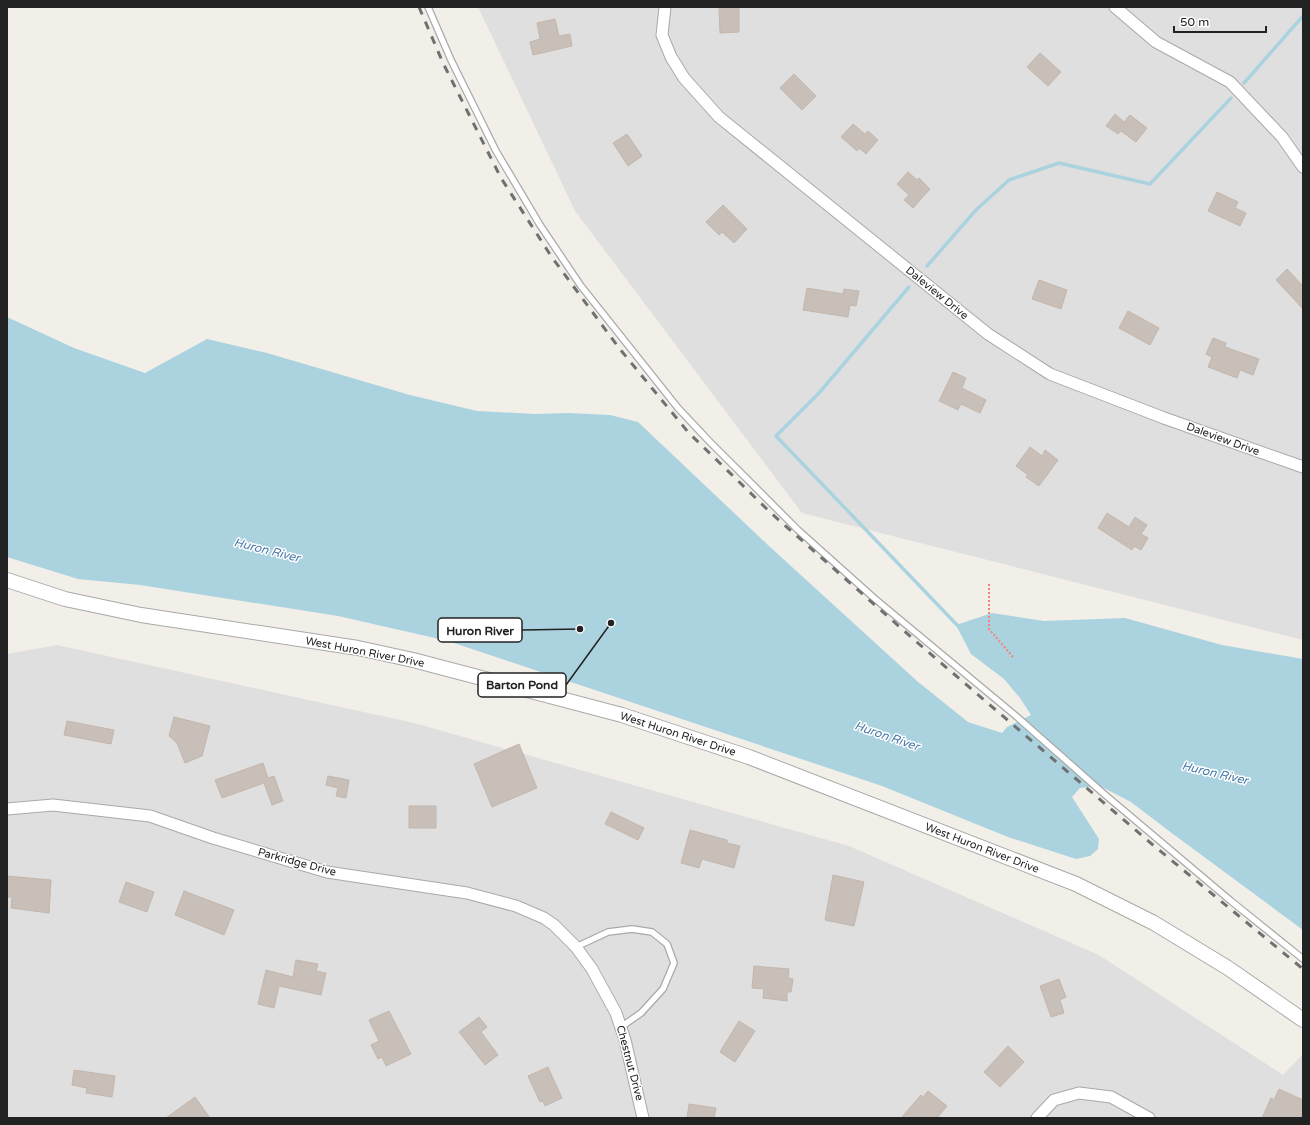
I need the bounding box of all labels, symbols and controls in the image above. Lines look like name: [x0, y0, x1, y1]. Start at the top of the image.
scale bar: [1174, 8, 1266, 34]
text: 50 m: [1180, 15, 1209, 29]
street label: Daleview Drive: [903, 264, 971, 322]
street label: Daleview Drive: [1185, 420, 1261, 458]
water label: Huron River: [233, 535, 303, 565]
callout: Huron River: [438, 618, 522, 642]
text: Huron River: [446, 624, 514, 638]
street label: West Huron River Drive: [304, 634, 426, 670]
callout: Barton Pond: [478, 673, 566, 697]
text: Barton Pond: [486, 678, 558, 692]
street label: West Huron River Drive: [618, 709, 738, 759]
water label: Huron River: [853, 718, 923, 754]
water label: Huron River: [1181, 759, 1251, 788]
street label: West Huron River Drive: [923, 820, 1041, 876]
street label: Parkridge Drive: [256, 845, 338, 879]
street label: Chestnut Drive: [614, 1024, 646, 1102]

